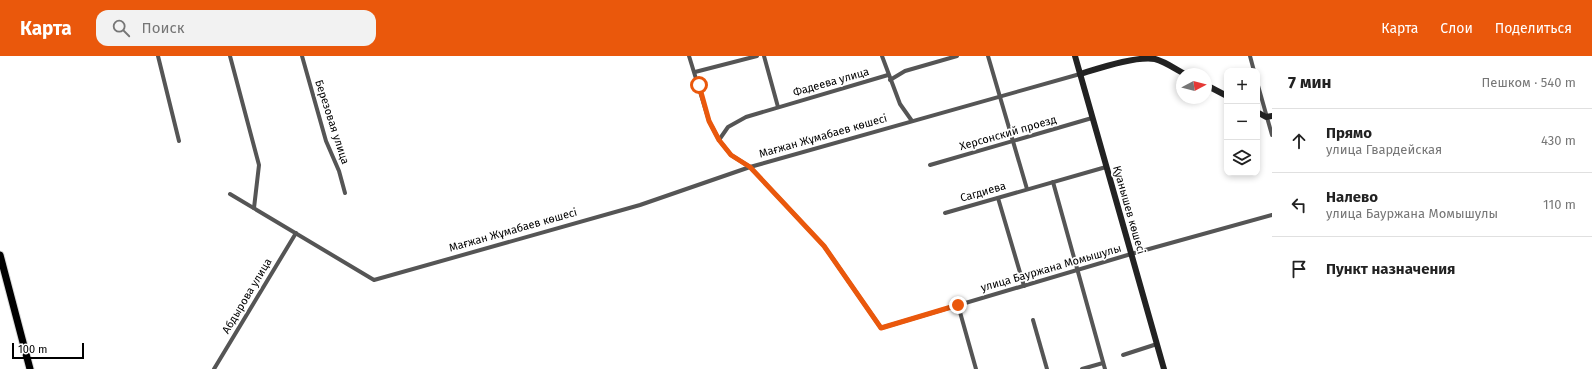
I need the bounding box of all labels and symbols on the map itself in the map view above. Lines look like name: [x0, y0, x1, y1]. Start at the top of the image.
street label: Фадеева улица: [791, 65, 871, 99]
north arrow: [1176, 68, 1212, 104]
route start: [690, 76, 708, 94]
street label: Березовая улица: [312, 78, 352, 166]
street label: Мағжан Жұмабаев көшесі: [757, 111, 889, 161]
street label: Херсонский проезд: [958, 113, 1058, 153]
street label: Қуанышев көшесі: [1110, 164, 1148, 256]
street label: Сагдиева: [959, 179, 1007, 205]
street label: Мағжан Жұмабаев көшесі: [447, 205, 579, 255]
street label: улица Бауржана Момышулы: [979, 242, 1123, 294]
street label: Абдырова улица: [219, 256, 275, 336]
route end: [949, 296, 967, 314]
scale bar: [12, 341, 84, 360]

